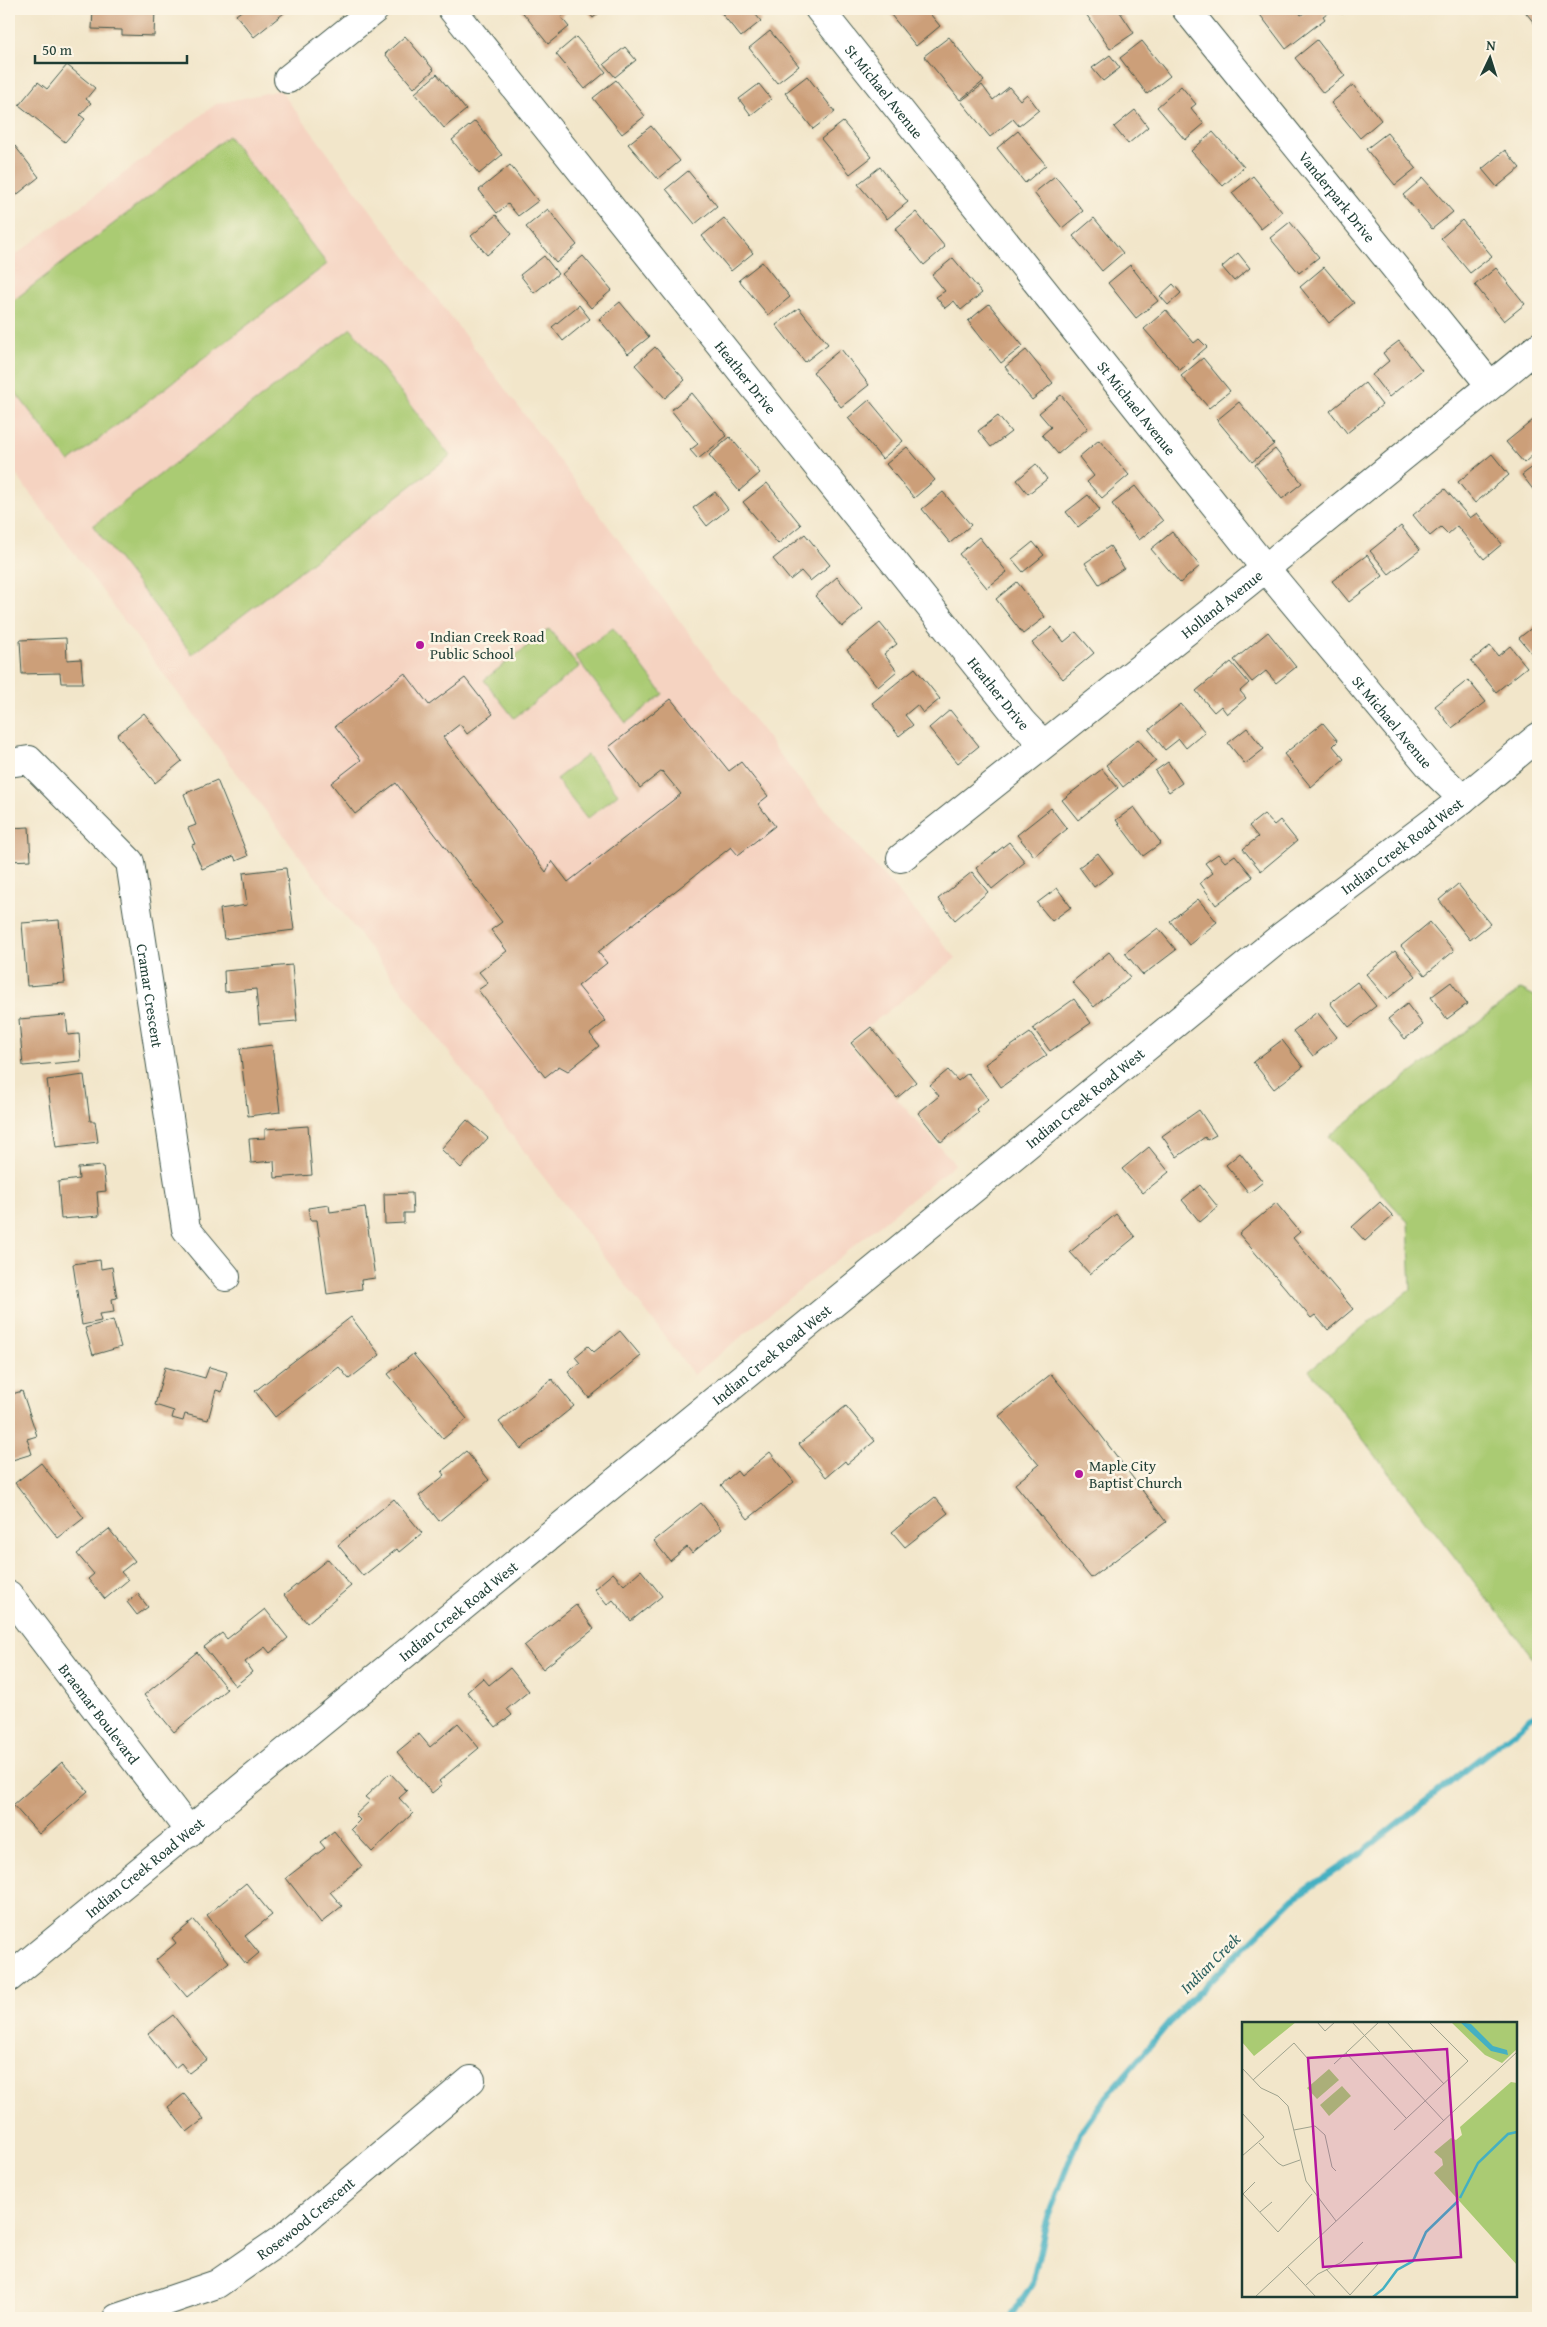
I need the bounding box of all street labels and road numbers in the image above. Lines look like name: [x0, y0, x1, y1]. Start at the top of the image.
street label: St Michael Avenue: [840, 40, 929, 143]
street label: Vanderpark Drive: [1294, 146, 1381, 246]
street label: Heather Drive: [710, 336, 782, 418]
street label: St Michael Avenue: [1093, 356, 1181, 459]
street label: Holland Avenue: [1176, 565, 1267, 643]
street label: Heather Drive: [963, 652, 1035, 734]
street label: St Michael Avenue: [1348, 671, 1438, 773]
street label: Indian Creek Road West: [1336, 792, 1468, 899]
street label: Cramar Crescent: [132, 942, 169, 1050]
street label: Indian Creek Road West: [1021, 1042, 1149, 1153]
street label: Indian Creek Road West: [707, 1299, 836, 1409]
street label: Indian Creek Road West: [394, 1555, 523, 1666]
street label: Braemar Boulevard: [54, 1659, 145, 1768]
street label: Indian Creek Road West: [80, 1812, 209, 1922]
street label: Rosewood Crescent: [252, 2171, 360, 2264]

